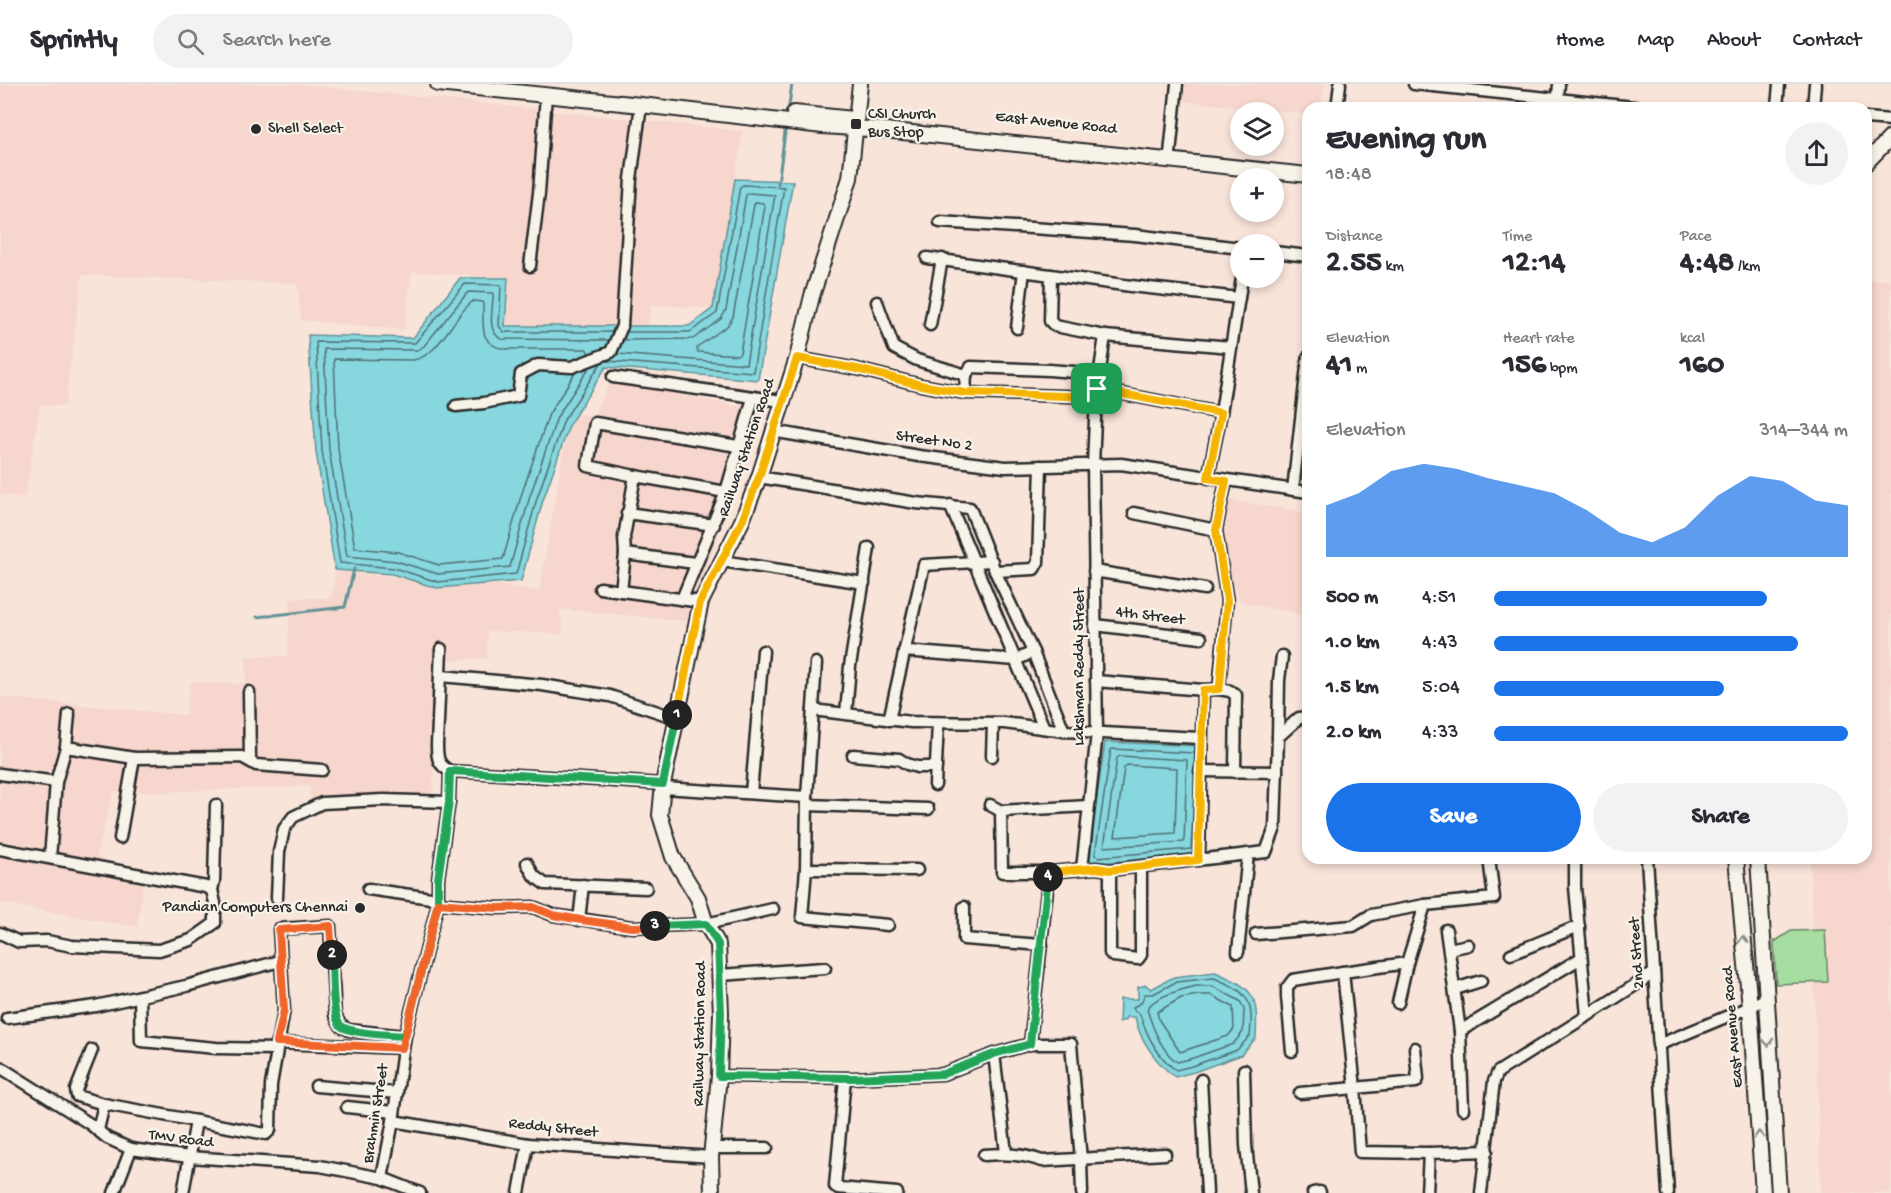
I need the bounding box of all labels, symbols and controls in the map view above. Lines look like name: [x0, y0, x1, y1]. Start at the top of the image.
search box: [153, 14, 573, 68]
text: Sprintly: [30, 25, 117, 58]
icon: search: [174, 25, 207, 58]
text: Search here: [222, 28, 331, 54]
text: Home: [1556, 29, 1604, 54]
text: Map: [1637, 29, 1674, 54]
text: About: [1707, 29, 1760, 54]
text: Contact: [1793, 29, 1861, 54]
map controls: [1230, 102, 1284, 288]
button: layers: [1230, 102, 1284, 156]
place label: CSI Church Bus Stop: [867, 106, 937, 143]
street label: East Avenue Road: [994, 108, 1119, 140]
marker: CSI Church Bus Stop: [849, 117, 863, 131]
place label: Shell Select: [268, 120, 344, 139]
marker: Shell Select: [249, 122, 263, 136]
text: Evening run: [1326, 122, 1486, 160]
button: share: [1785, 122, 1848, 185]
text: 18:48: [1326, 164, 1372, 187]
button: +: [1230, 168, 1284, 222]
text: Distance: [1326, 228, 1383, 247]
text: Time: [1503, 228, 1532, 247]
text: Pace: [1680, 228, 1711, 247]
button: −: [1230, 234, 1284, 288]
text: 2.55: [1326, 247, 1382, 282]
text: 12:14: [1503, 247, 1566, 282]
text: 4:48: [1680, 247, 1734, 282]
text: km: [1382, 258, 1404, 277]
text: /km: [1734, 258, 1760, 277]
text: Elevation: [1326, 330, 1390, 349]
text: Heart rate: [1503, 330, 1575, 349]
text: kcal: [1680, 330, 1705, 349]
text: 41: [1326, 349, 1352, 384]
text: 156: [1503, 349, 1546, 384]
text: 160: [1680, 349, 1724, 384]
text: m: [1352, 360, 1367, 379]
text: bpm: [1546, 360, 1578, 379]
pin: [1071, 363, 1122, 414]
icon: arrive: [1080, 372, 1113, 405]
street label: Railway Station Road: [715, 375, 781, 519]
text: Elevation: [1326, 420, 1406, 443]
text: 314–344 m: [1760, 420, 1848, 443]
street label: Street No 2: [895, 427, 974, 457]
street label: Lakshman Reddy Street: [1071, 587, 1090, 746]
text: 500 m: [1326, 587, 1378, 610]
text: 4:51: [1422, 587, 1456, 610]
street label: 4th Street: [1115, 603, 1187, 631]
text: 1.0 km: [1326, 632, 1380, 655]
text: 4:43: [1422, 632, 1458, 655]
text: 1.5 km: [1326, 677, 1379, 700]
text: 5:04: [1422, 677, 1460, 700]
pin: 1: [662, 700, 692, 730]
text: 1: [674, 705, 680, 724]
text: 2.0 km: [1326, 722, 1381, 745]
text: 4:33: [1422, 722, 1459, 745]
button: Save: [1326, 783, 1581, 852]
button: Share: [1593, 783, 1848, 852]
pin: 4: [1033, 862, 1063, 892]
text: 4: [1044, 867, 1052, 886]
place label: Pandian Computers Chennai: [162, 899, 348, 918]
marker: Pandian Computers Chennai: [353, 901, 367, 915]
pin: 3: [640, 911, 670, 941]
street label: 2nd Street: [1626, 915, 1650, 989]
text: 3: [651, 916, 659, 935]
one-way arrow: [1736, 936, 1749, 945]
pin: 2: [317, 940, 347, 970]
text: 2: [328, 945, 336, 964]
street label: Railway Station Road: [690, 960, 712, 1106]
street label: East Avenue Road: [1719, 964, 1749, 1089]
one-way arrow: [1761, 1038, 1774, 1047]
street label: Brahmin Street: [360, 1062, 394, 1166]
street label: Reddy Street: [507, 1115, 600, 1143]
street label: TMV Road: [147, 1126, 216, 1154]
one-way arrow: [1752, 1130, 1765, 1139]

